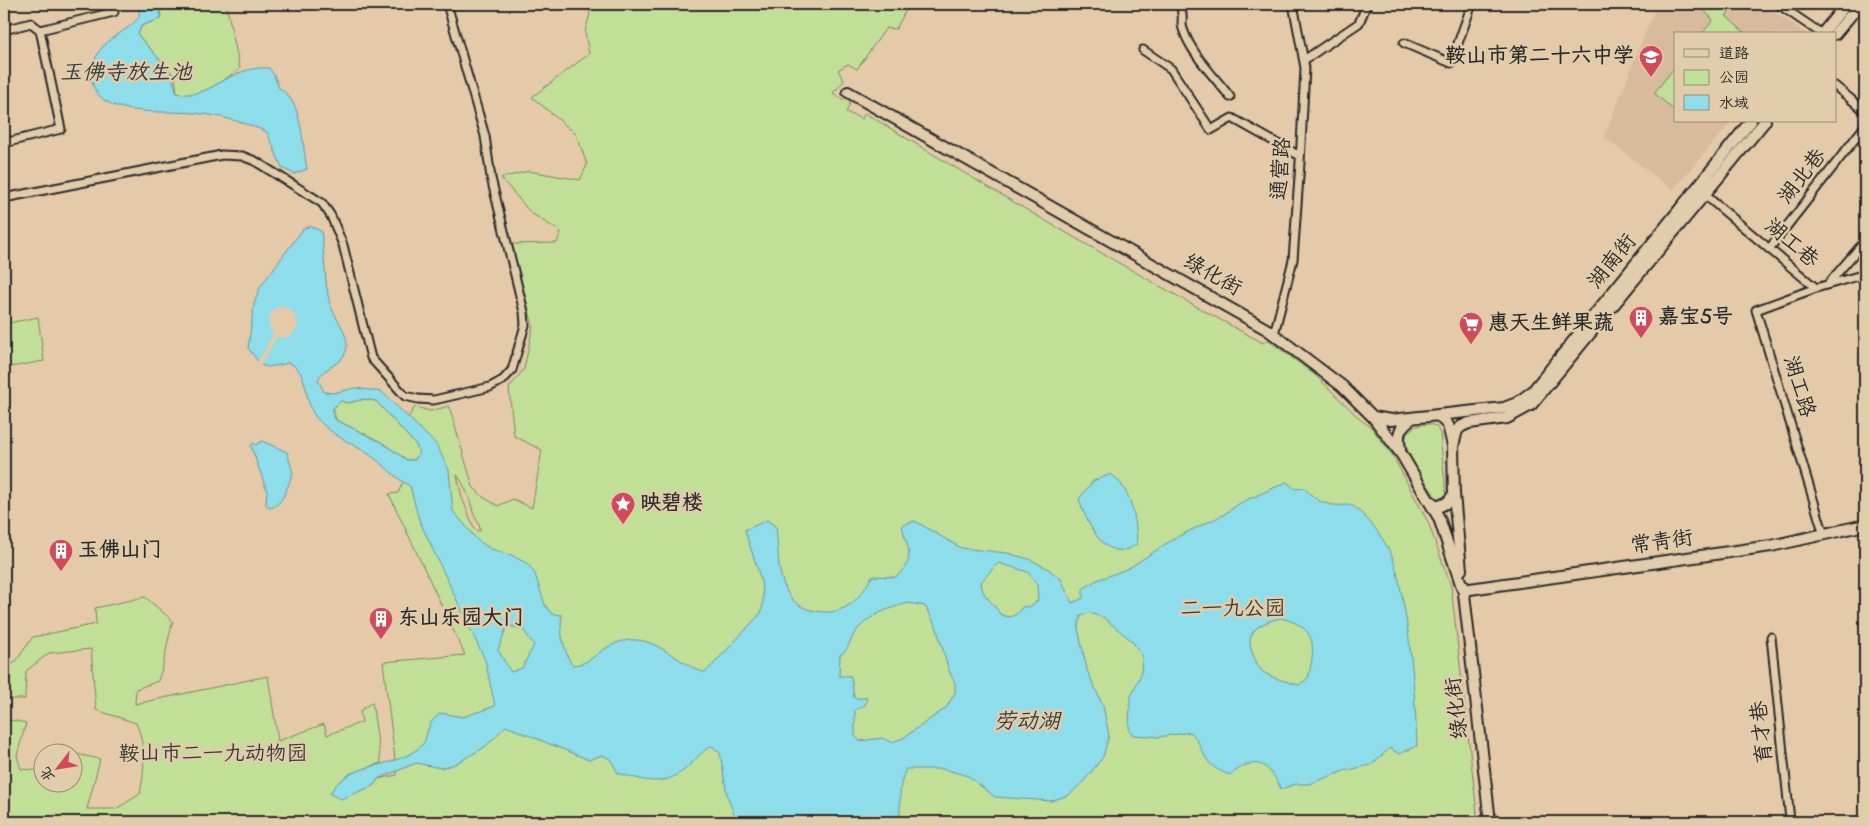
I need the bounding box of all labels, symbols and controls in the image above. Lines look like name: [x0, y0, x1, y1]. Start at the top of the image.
legend: [1674, 32, 1836, 122]
place label: 鞍山市第二十六中学: [1445, 42, 1634, 72]
text: 道路: [1719, 43, 1749, 65]
school or university icon: 鞍山市第二十六中学: [1638, 44, 1664, 78]
water label: 玉佛寺放生池: [60, 58, 193, 90]
text: 公园: [1719, 67, 1749, 89]
text: 水域: [1719, 93, 1749, 115]
street label: 通营路: [1265, 137, 1299, 201]
street label: 湖北巷: [1772, 143, 1834, 211]
street label: 湖工巷: [1757, 212, 1825, 276]
street label: 湖南街: [1582, 228, 1644, 296]
street label: 绿化街: [1177, 248, 1247, 304]
place label: 嘉宝5号: [1658, 303, 1733, 333]
building icon: 嘉宝5号: [1628, 305, 1654, 339]
place label: 惠天生鲜果蔬: [1488, 309, 1614, 339]
supermarket icon: 惠天生鲜果蔬: [1458, 311, 1484, 345]
street label: 湖工路: [1774, 352, 1822, 422]
place label: 映碧楼: [640, 489, 703, 519]
place icon: 映碧楼: [610, 491, 636, 525]
street label: 常青街: [1629, 524, 1695, 562]
place label: 玉佛山门: [78, 536, 162, 566]
building icon: 玉佛山门: [48, 538, 74, 572]
park label: 二一九公园: [1181, 595, 1286, 625]
place label: 东山乐园大门: [398, 604, 524, 634]
building icon: 东山乐园大门: [368, 606, 394, 640]
street label: 绿化街: [1439, 675, 1477, 741]
street label: 育才巷: [1745, 699, 1781, 765]
water label: 劳动湖: [994, 707, 1062, 739]
park label: 鞍山市二一九动物园: [119, 740, 308, 770]
north arrow: [32, 744, 82, 794]
text: 北: [36, 763, 61, 785]

